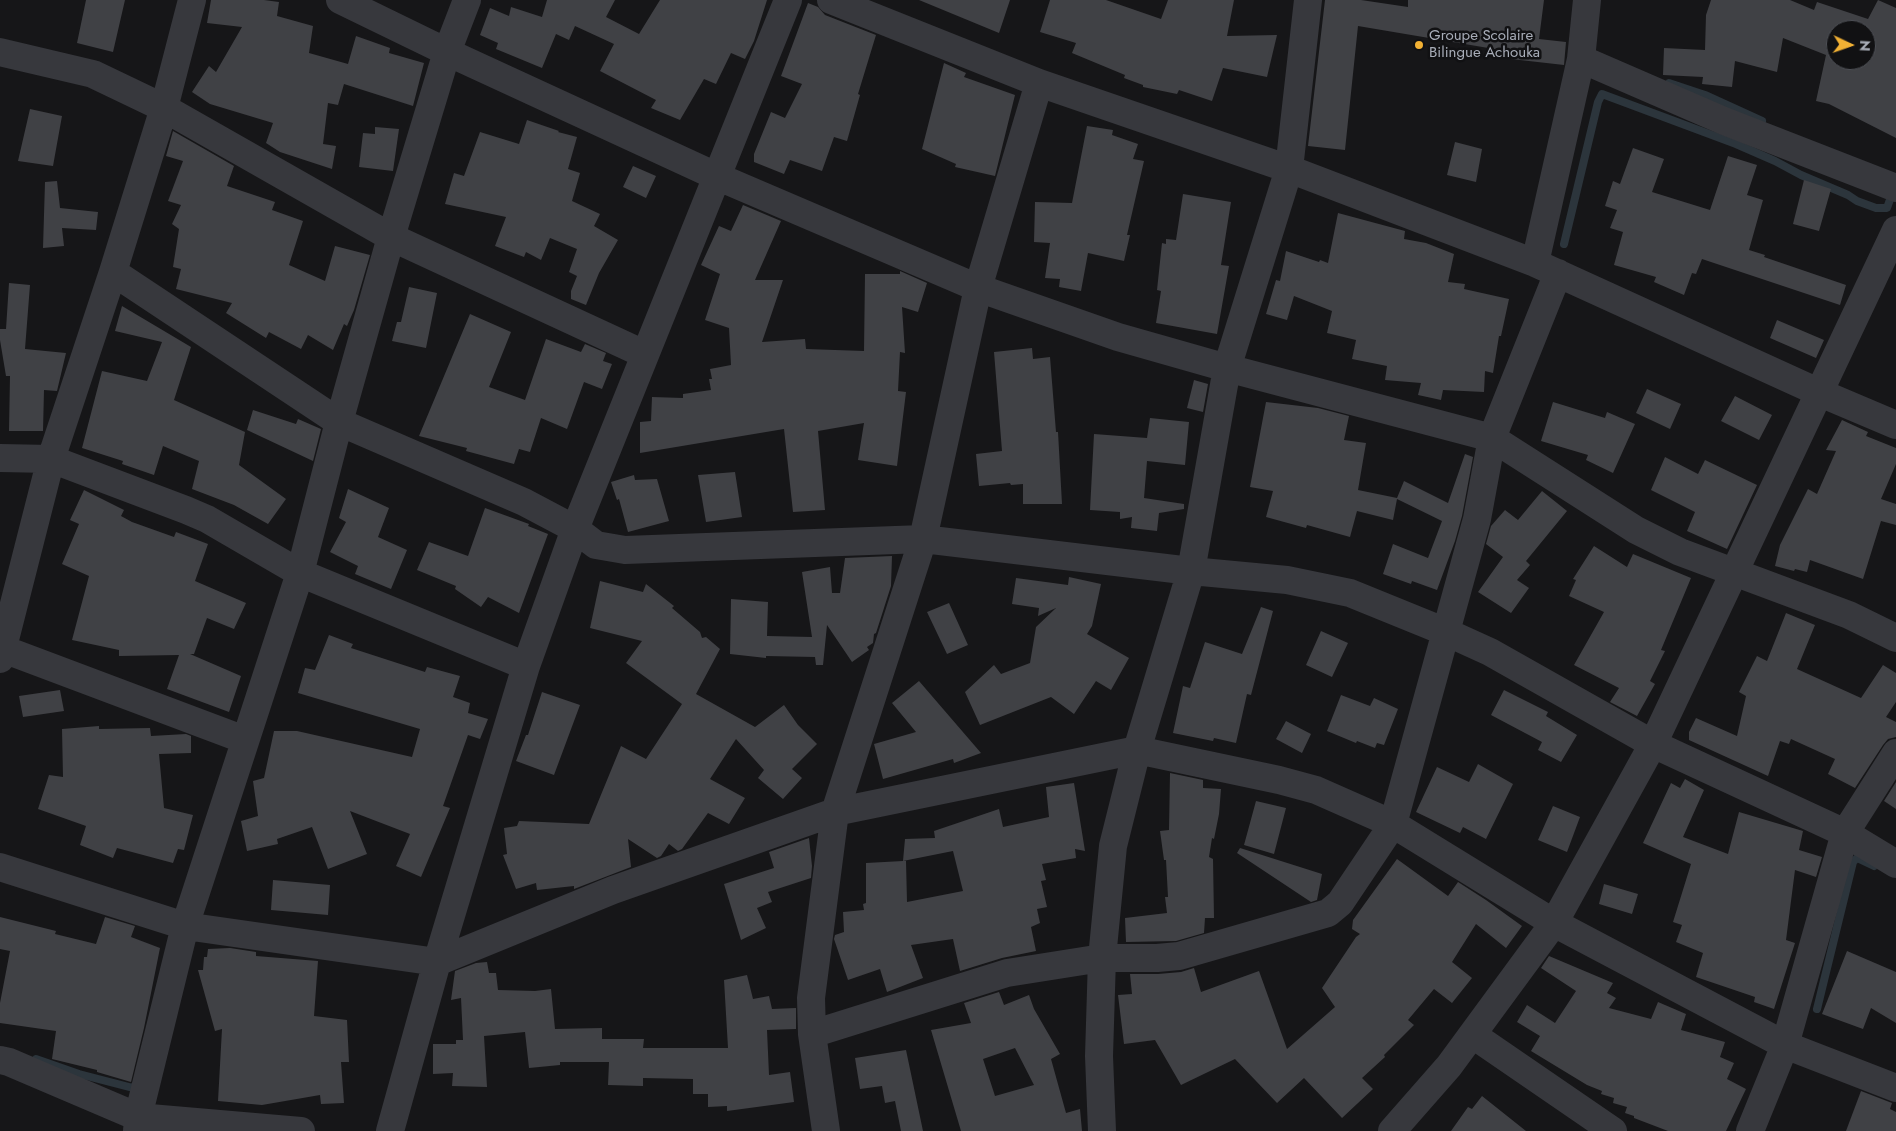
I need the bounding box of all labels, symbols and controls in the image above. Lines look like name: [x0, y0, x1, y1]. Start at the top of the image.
north arrow: [1826, 20, 1876, 70]
place label: Groupe Scolaire Bilingue Achouka: [1429, 27, 1540, 62]
marker: Groupe Scolaire Bilingue Achouka: [1413, 39, 1425, 51]
text: N: [1855, 40, 1875, 52]

